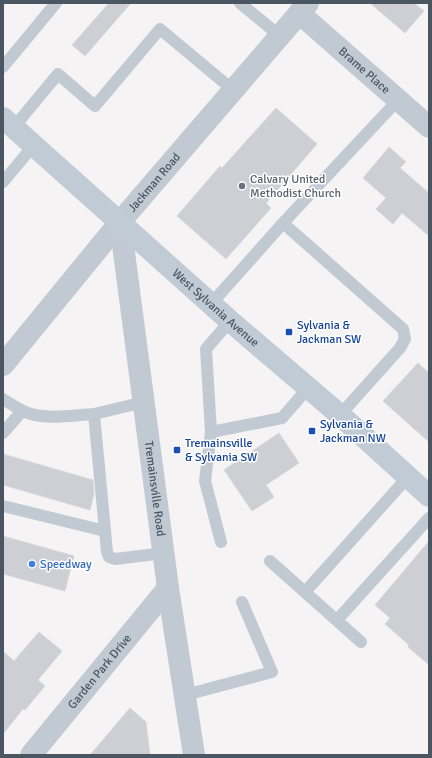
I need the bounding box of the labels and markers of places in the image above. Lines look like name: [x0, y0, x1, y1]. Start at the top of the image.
place label: Calvary United Methodist Church: [250, 172, 341, 201]
marker: Calvary United Methodist Church: [237, 181, 247, 191]
place label: Sylvania & Jackman SW: [297, 318, 361, 347]
marker: Sylvania & Jackman SW: [284, 327, 294, 337]
place label: Sylvania & Jackman NW: [320, 417, 386, 446]
marker: Sylvania & Jackman NW: [307, 426, 317, 436]
place label: Tremainsville & Sylvania SW: [185, 436, 257, 465]
marker: Tremainsville & Sylvania SW: [172, 445, 182, 455]
place label: Speedway: [40, 557, 92, 572]
marker: Speedway: [27, 559, 37, 569]

